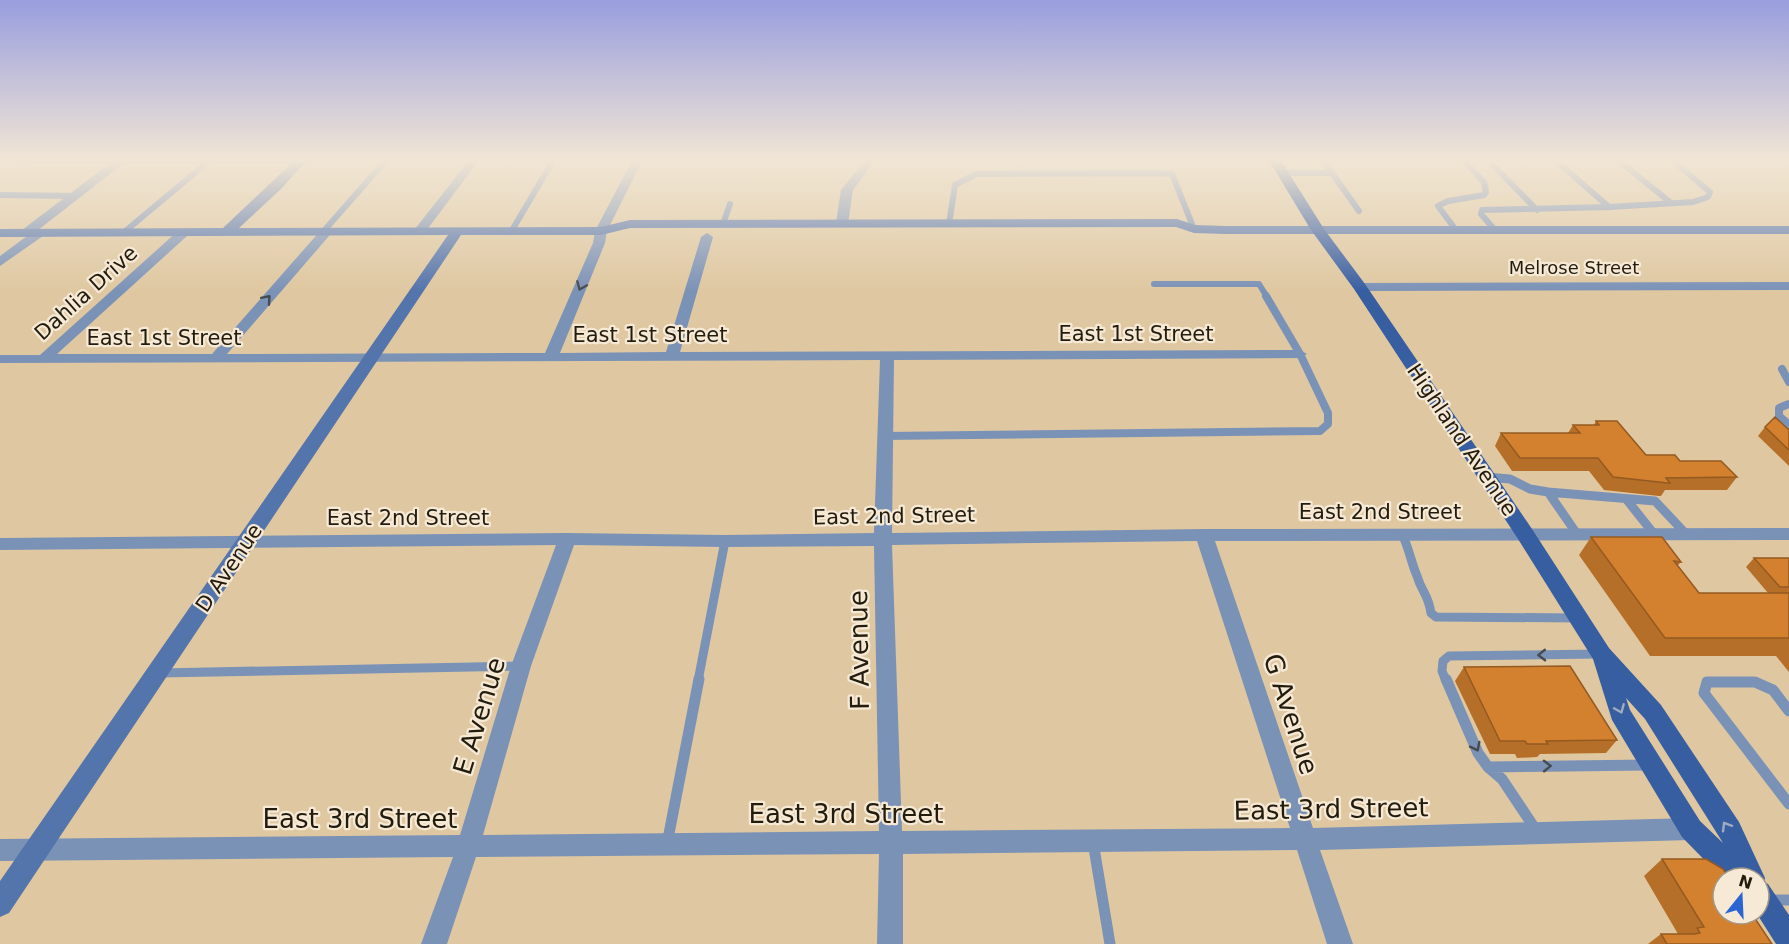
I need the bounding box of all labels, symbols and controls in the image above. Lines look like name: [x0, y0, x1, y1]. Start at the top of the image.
street label: Dahlia Drive: [30, 241, 142, 345]
street label: Melrose Street: [1509, 257, 1639, 278]
one-way arrow: [576, 280, 588, 291]
one-way arrow: [260, 295, 271, 306]
street label: East 1st Street: [1058, 322, 1214, 346]
street label: East 1st Street: [572, 323, 728, 347]
street label: East 1st Street: [86, 326, 242, 350]
street label: Highland Avenue: [1402, 359, 1522, 521]
street label: East 2nd Street: [1299, 500, 1461, 524]
street label: East 2nd Street: [813, 503, 975, 529]
street label: East 2nd Street: [327, 506, 489, 530]
street label: D Avenue: [191, 519, 267, 617]
street label: F Avenue: [843, 590, 875, 710]
one-way arrow: [1538, 648, 1547, 661]
street label: G Avenue: [1257, 650, 1325, 778]
street label: E Avenue: [447, 654, 511, 778]
one-way arrow: [1613, 703, 1625, 714]
one-way arrow: [1469, 741, 1480, 752]
one-way arrow: [1542, 760, 1551, 772]
street label: East 3rd Street: [1233, 792, 1429, 826]
street label: East 3rd Street: [749, 799, 943, 829]
street label: East 3rd Street: [263, 804, 457, 834]
one-way arrow: [1722, 822, 1734, 832]
north arrow: [1711, 866, 1771, 926]
text: N: [1736, 871, 1755, 893]

